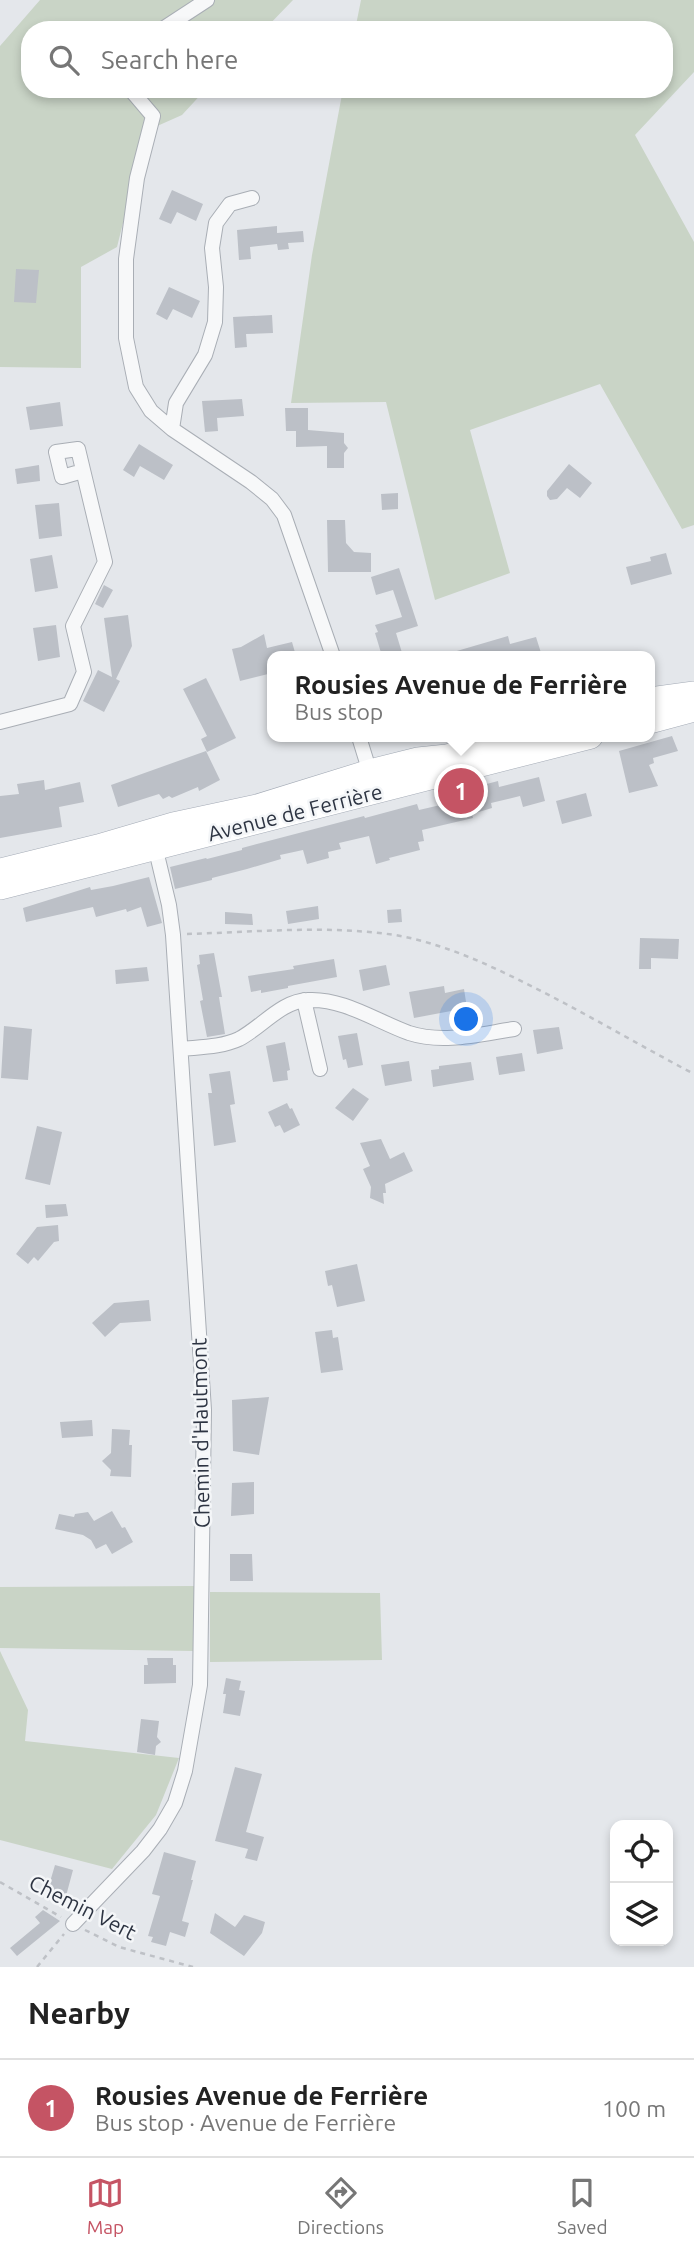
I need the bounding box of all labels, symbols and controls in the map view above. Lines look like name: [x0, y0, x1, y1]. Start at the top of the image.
search box: [21, 21, 673, 98]
icon: search: [45, 41, 83, 79]
text: Search here: [101, 45, 238, 74]
popup: [267, 651, 655, 742]
text: Rousies Avenue de Ferrière: [294, 670, 628, 699]
text: Bus stop: [294, 699, 383, 724]
pin: 1: [438, 765, 484, 817]
street label: Avenue de Ferrière: [205, 779, 385, 845]
your location: [449, 1002, 483, 1036]
street label: Chemin d'Hautmont: [186, 1338, 214, 1528]
map controls: [610, 1820, 673, 1946]
button: locate: [610, 1820, 673, 1883]
street label: Chemin Vert: [25, 1870, 141, 1944]
button: layers: [610, 1883, 673, 1946]
text: Nearby: [28, 1996, 130, 2030]
text: Rousies Avenue de Ferrière: [95, 2081, 428, 2110]
text: 1: [45, 2096, 57, 2121]
text: 100 m: [602, 2096, 666, 2121]
text: Bus stop · Avenue de Ferrière: [95, 2110, 396, 2135]
tab: Map: [86, 2174, 124, 2238]
tab: Directions: [297, 2174, 384, 2238]
tab: Saved: [557, 2174, 608, 2238]

